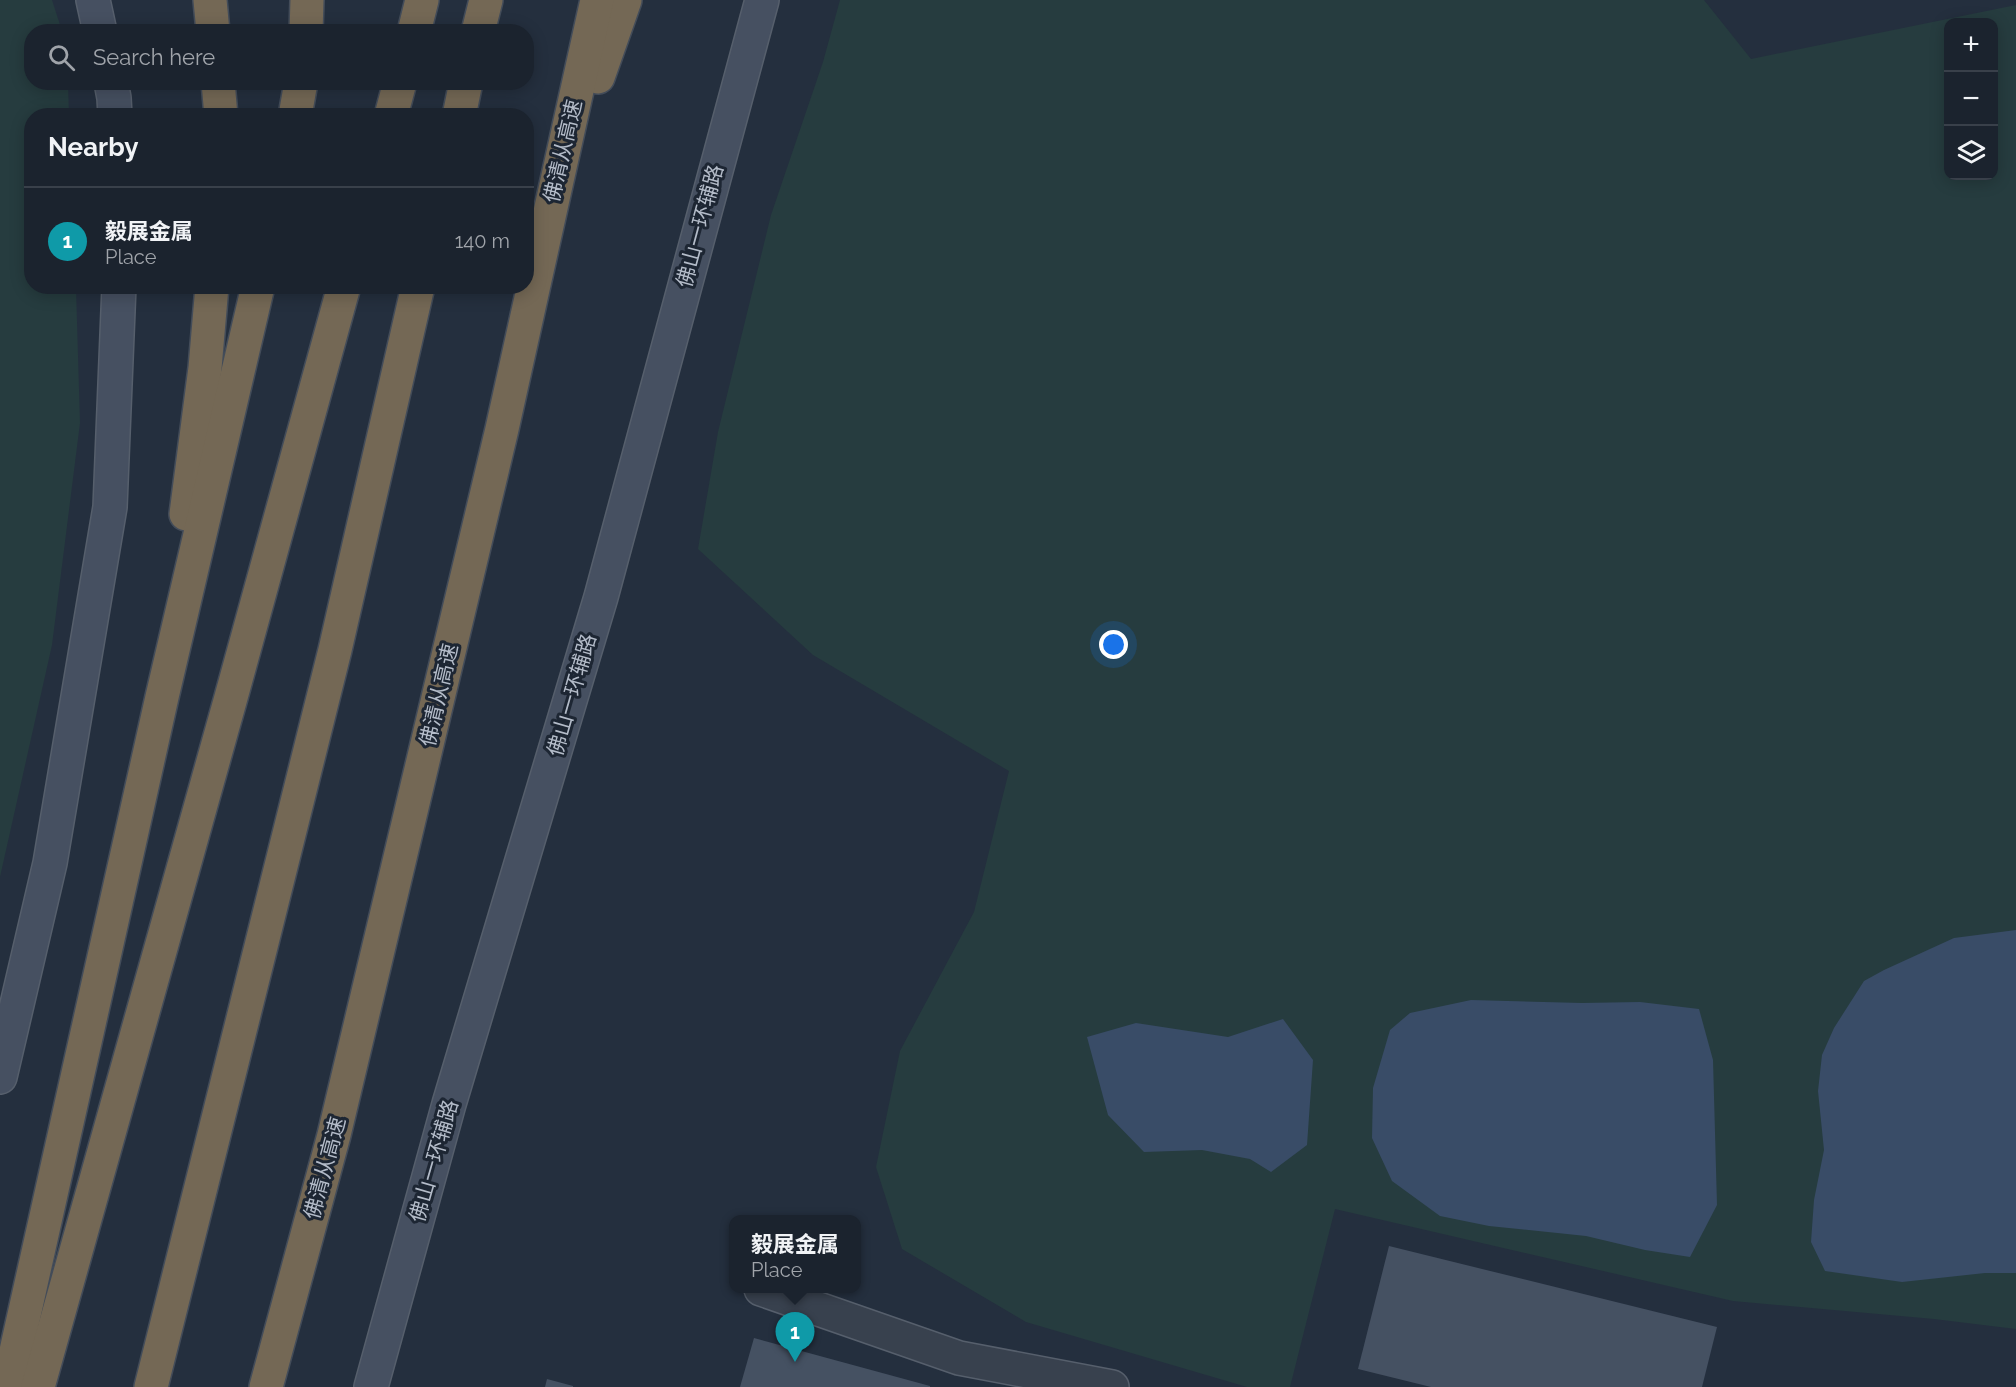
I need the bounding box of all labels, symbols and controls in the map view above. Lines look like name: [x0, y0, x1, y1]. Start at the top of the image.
map controls: [1944, 18, 1998, 180]
button: +: [1944, 18, 1998, 72]
search box: [24, 24, 534, 90]
icon: search: [45, 41, 78, 74]
text: Search here: [93, 44, 215, 70]
button: −: [1944, 72, 1998, 126]
street label: 佛清从高速: [539, 97, 587, 205]
button: layers: [1944, 126, 1998, 180]
text: Nearby: [48, 132, 138, 162]
street label: 佛山一环辅路: [671, 162, 728, 290]
text: 毅展金属: [105, 218, 193, 244]
text: 1: [63, 229, 72, 253]
text: 140 m: [455, 229, 510, 253]
text: Place: [105, 245, 156, 269]
your location: [1099, 630, 1128, 659]
street label: 佛山一环辅路: [542, 631, 601, 759]
street label: 佛清从高速: [415, 641, 463, 749]
street label: 佛山一环辅路: [404, 1097, 463, 1225]
street label: 佛清从高速: [299, 1114, 350, 1222]
popup: [729, 1215, 861, 1293]
text: 毅展金属: [751, 1231, 839, 1257]
text: Place: [751, 1258, 802, 1282]
pin: 1: [776, 1312, 814, 1362]

